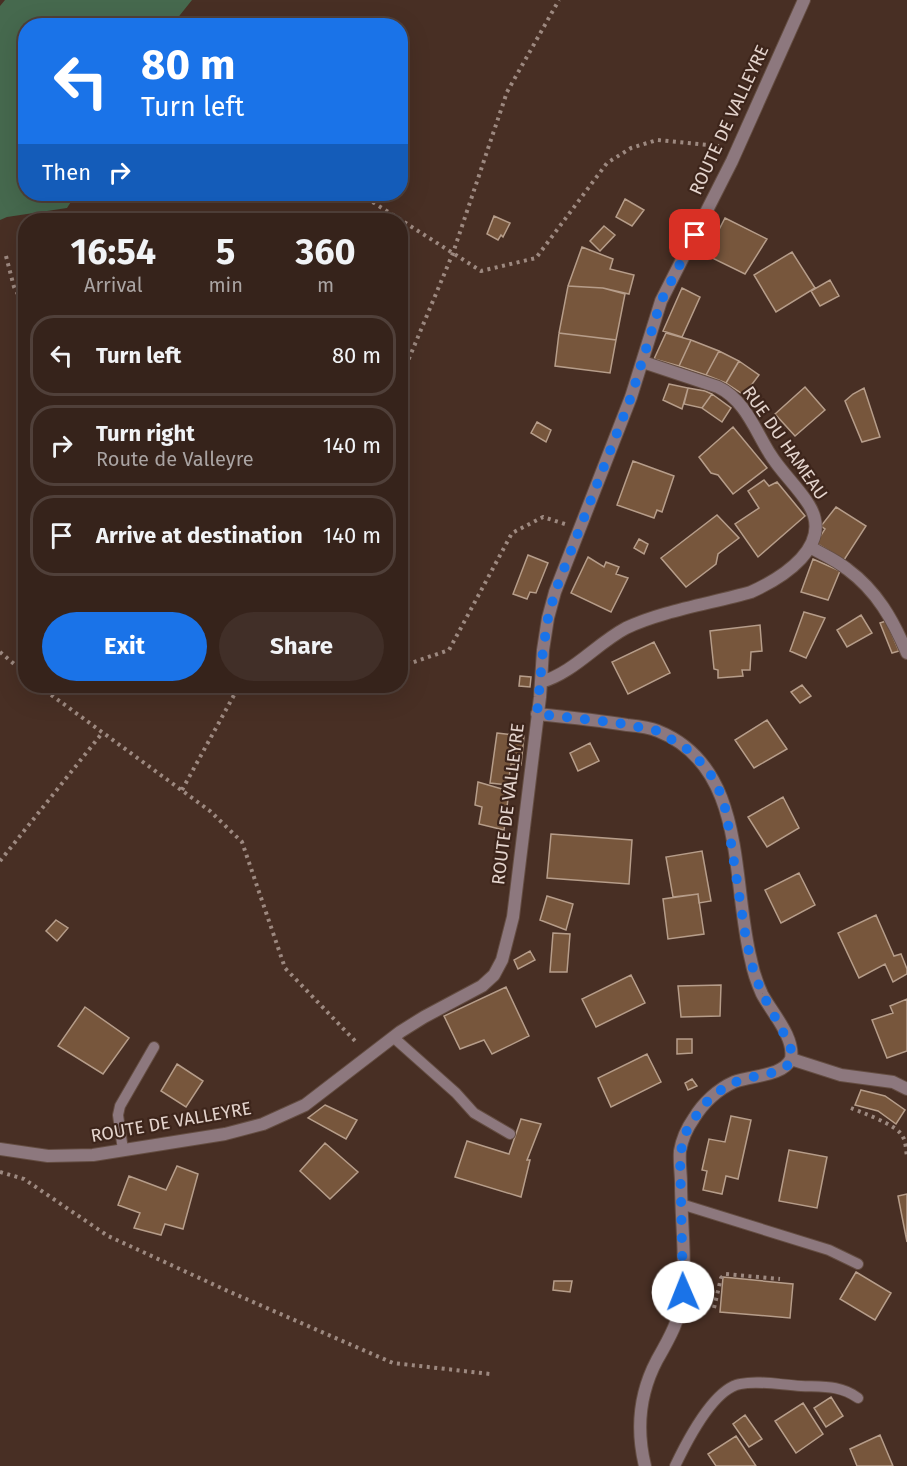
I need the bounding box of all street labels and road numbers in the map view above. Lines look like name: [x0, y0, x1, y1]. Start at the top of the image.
street label: ROUTE DE VALLEYRE: [685, 42, 773, 198]
street label: RUE DU HAMEAU: [738, 382, 832, 504]
street label: ROUTE DE VALLEYRE: [487, 722, 529, 886]
street label: ROUTE DE VALLEYRE: [89, 1097, 253, 1147]

